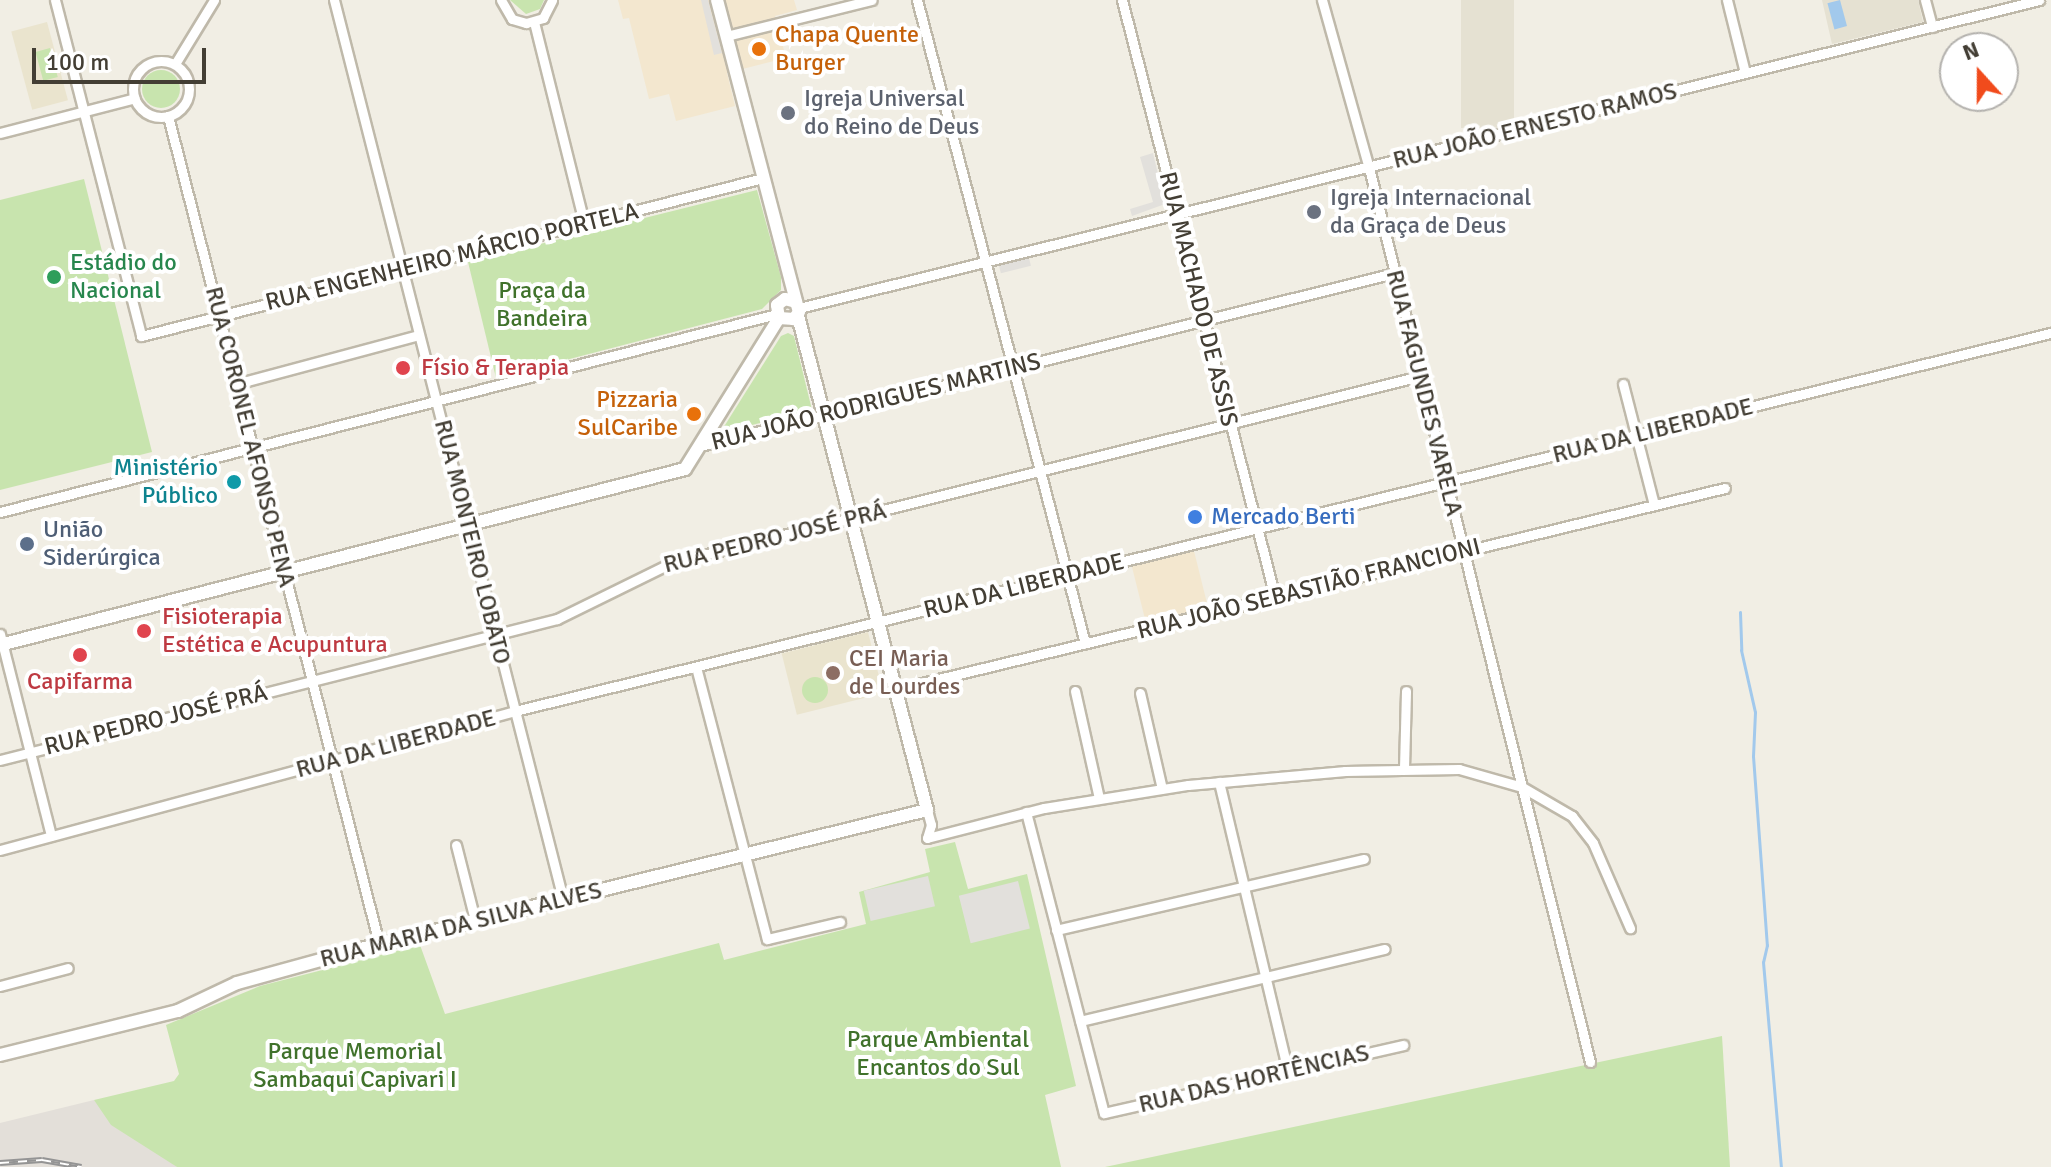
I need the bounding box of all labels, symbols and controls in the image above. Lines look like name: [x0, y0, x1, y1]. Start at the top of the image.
place label: Chapa Quente Burger: [775, 21, 919, 77]
scale bar: [36, 32, 210, 82]
north arrow: [1939, 32, 2019, 112]
text: N: [1959, 36, 1983, 66]
marker: Chapa Quente Burger: [750, 40, 768, 58]
text: 100 m: [46, 47, 109, 77]
street label: RUA JOÃO ERNESTO RAMOS: [1390, 77, 1680, 175]
place label: Igreja Universal do Reino de Deus: [804, 85, 979, 141]
marker: Igreja Universal do Reino de Deus: [779, 104, 797, 122]
street label: RUA MACHADO DE ASSIS: [1152, 169, 1244, 429]
place label: Igreja Internacional da Graça de Deus: [1330, 184, 1531, 240]
street label: RUA ENGENHEIRO MÁRCIO PORTELA: [263, 197, 641, 317]
marker: Igreja Internacional da Graça de Deus: [1305, 203, 1323, 221]
place label: Estádio do Nacional: [70, 249, 177, 305]
street label: RUA FAGUNDES VARELA: [1379, 267, 1469, 519]
marker: Estádio do Nacional: [45, 268, 63, 286]
park label: Praça da Bandeira: [496, 277, 588, 333]
street label: RUA CORONEL AFONSO PENA: [199, 284, 301, 590]
street label: RUA JOÃO RODRIGUES MARTINS: [708, 347, 1044, 457]
place label: Físio & Terapia: [421, 354, 569, 382]
marker: Físio & Terapia: [392, 357, 414, 379]
place label: Pizzaria SulCaribe: [578, 386, 678, 442]
street label: RUA DA LIBERDADE: [1550, 392, 1756, 470]
marker: Pizzaria SulCaribe: [685, 405, 703, 423]
street label: RUA MONTEIRO LOBATO: [428, 417, 516, 667]
place label: Ministério Público: [114, 454, 218, 510]
marker: Ministério Público: [225, 473, 243, 491]
street label: RUA PEDRO JOSÉ PRÁ: [661, 496, 889, 580]
place label: Mercado Berti: [1211, 503, 1356, 531]
marker: Mercado Berti: [1186, 508, 1204, 526]
place label: União Siderúrgica: [43, 516, 161, 572]
street label: RUA JOÃO SEBASTIÃO FRANCIONI: [1134, 532, 1484, 646]
marker: União Siderúrgica: [18, 535, 36, 553]
street label: RUA DA LIBERDADE: [921, 547, 1127, 625]
place label: Fisioterapia Estética e Acupuntura: [162, 603, 388, 659]
marker: Fisioterapia Estética e Acupuntura: [133, 620, 155, 642]
place label: CEI Maria de Lourdes: [849, 645, 960, 701]
marker: Capifarma: [71, 646, 89, 664]
marker: CEI Maria de Lourdes: [824, 664, 842, 682]
place label: Capifarma: [27, 668, 133, 696]
street label: RUA PEDRO JOSÉ PRÁ: [42, 678, 270, 762]
street label: RUA DA LIBERDADE: [293, 703, 499, 785]
street label: RUA MARIA DA SILVA ALVES: [317, 876, 605, 974]
park label: Parque Ambiental Encantos do Sul: [847, 1026, 1029, 1082]
park label: Parque Memorial Sambaqui Capivari I: [253, 1038, 457, 1094]
street label: RUA DAS HORTÊNCIAS: [1136, 1038, 1372, 1120]

